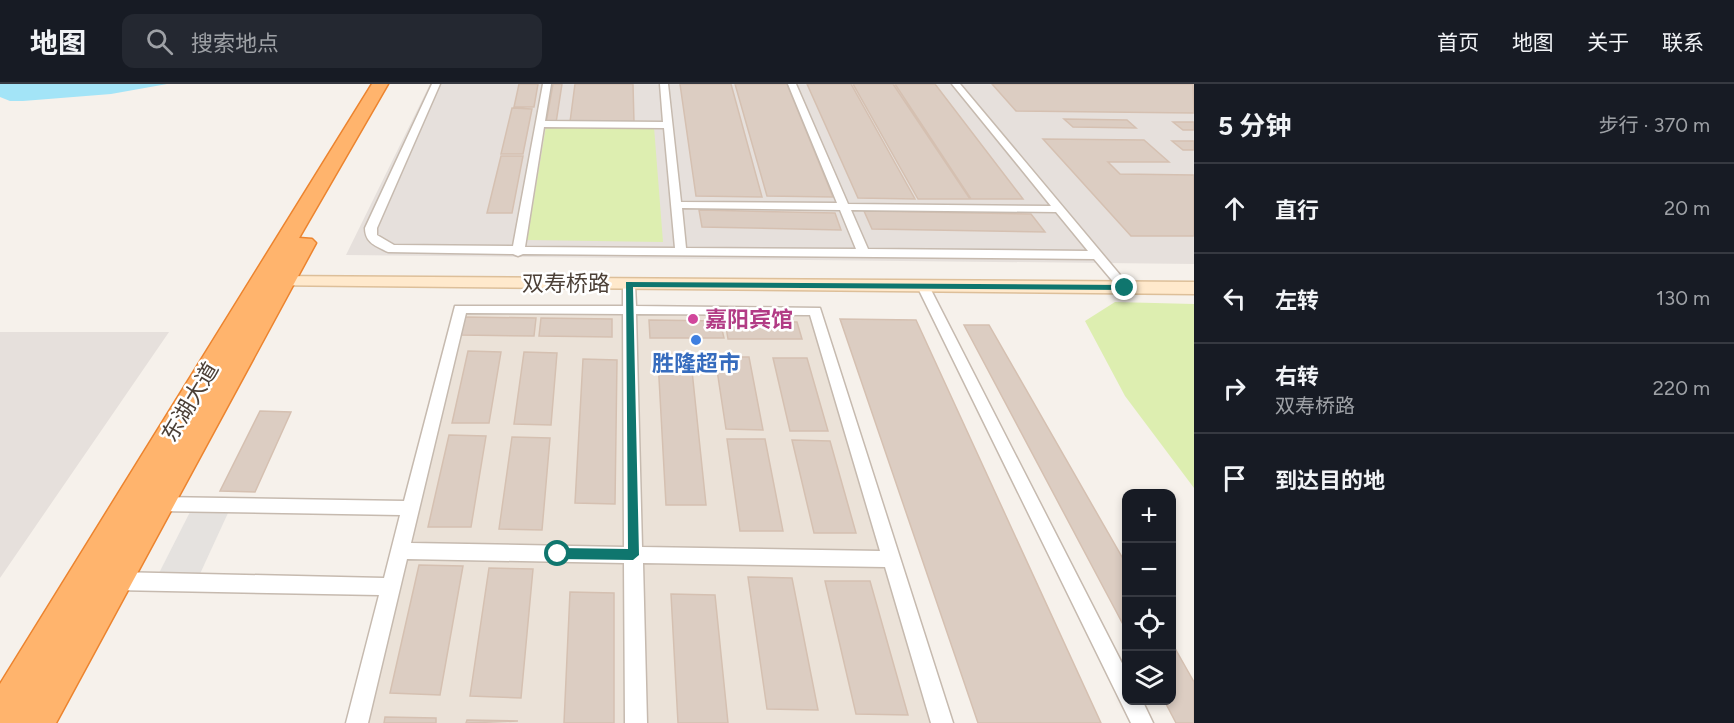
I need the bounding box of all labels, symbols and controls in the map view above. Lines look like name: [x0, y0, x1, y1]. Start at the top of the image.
search box: [122, 14, 542, 68]
icon: search: [143, 25, 176, 58]
text: 地图: [30, 26, 86, 60]
text: 搜索地点: [191, 30, 279, 57]
text: 首页: [1437, 30, 1479, 55]
text: 地图: [1512, 30, 1554, 55]
text: 关于: [1587, 30, 1629, 55]
text: 联系: [1662, 30, 1704, 55]
text: 5 分钟: [1218, 110, 1291, 142]
text: 步行 · 370 m: [1599, 113, 1710, 137]
icon: ahead: [1218, 192, 1251, 225]
text: 20 m: [1664, 196, 1710, 220]
text: 直行: [1275, 197, 1319, 224]
street label: 双寿桥路: [522, 270, 610, 297]
route end: [1111, 274, 1137, 300]
icon: left: [1218, 282, 1251, 315]
text: 130 m: [1656, 286, 1710, 310]
text: 左转: [1275, 287, 1319, 314]
place label: 嘉阳宾馆: [705, 306, 793, 333]
marker: 嘉阳宾馆: [686, 312, 700, 326]
marker: 胜隆超市: [689, 333, 703, 347]
place label: 胜隆超市: [652, 350, 740, 377]
street label: 东湖大道: [156, 357, 224, 447]
text: 右转: [1275, 363, 1319, 390]
icon: right: [1218, 372, 1251, 405]
text: 220 m: [1653, 376, 1710, 400]
text: 双寿桥路: [1275, 394, 1355, 418]
icon: arrive: [1218, 462, 1251, 495]
text: 到达目的地: [1275, 467, 1385, 494]
map controls: [1122, 489, 1176, 705]
button: +: [1122, 489, 1176, 543]
route start: [544, 540, 570, 566]
button: −: [1122, 543, 1176, 597]
button: locate: [1122, 597, 1176, 651]
button: layers: [1122, 651, 1176, 705]

